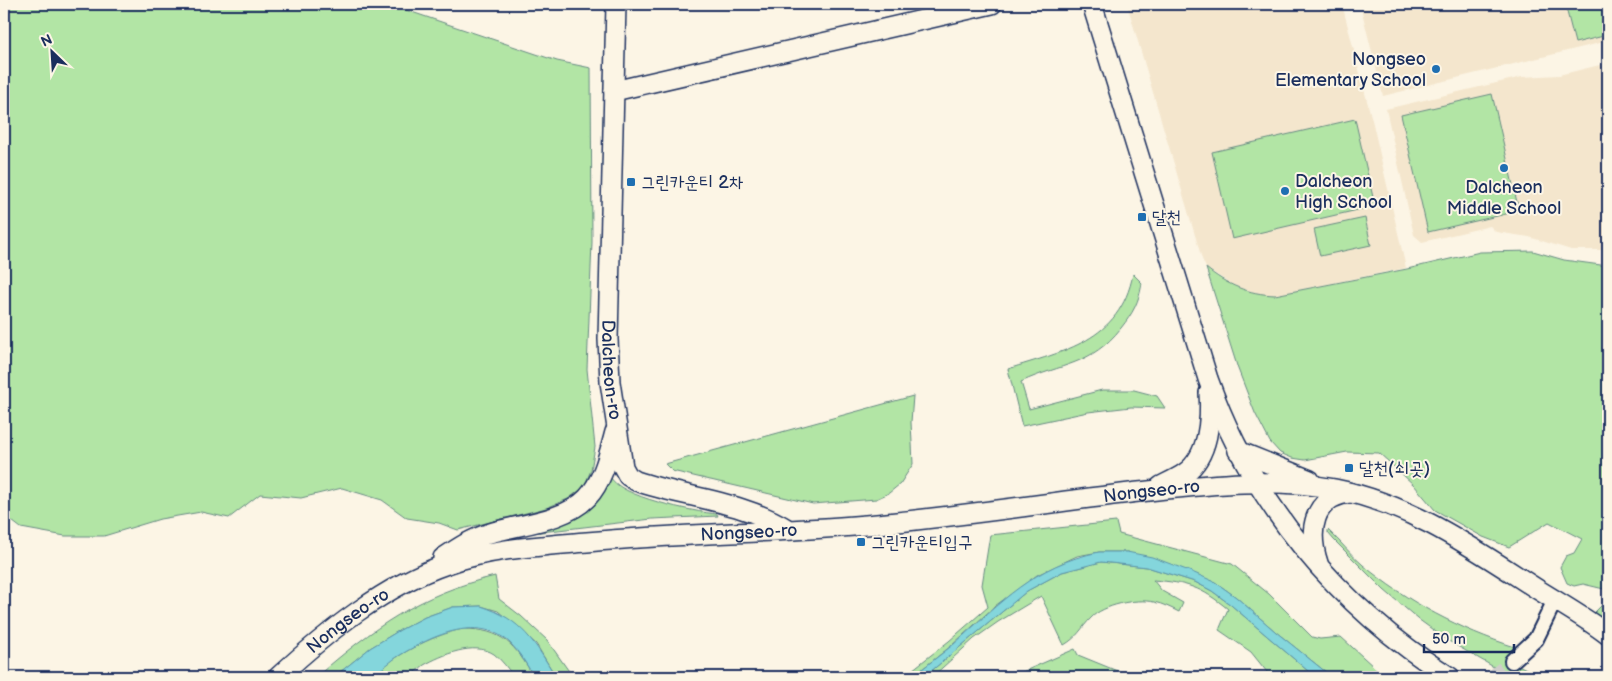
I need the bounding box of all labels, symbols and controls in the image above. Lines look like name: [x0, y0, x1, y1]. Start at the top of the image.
north arrow: [28, 28, 78, 78]
text: N: [38, 31, 55, 51]
place label: Nongseo Elementary School: [1275, 49, 1426, 91]
marker: Nongseo Elementary School: [1430, 63, 1442, 75]
marker: Dalcheon Middle School: [1498, 162, 1510, 174]
place label: Dalcheon High School: [1295, 171, 1392, 213]
place label: 그린카운티 2차: [641, 172, 743, 193]
marker: 그린카운티 2차: [625, 176, 637, 188]
place label: Dalcheon Middle School: [1447, 177, 1561, 219]
marker: Dalcheon High School: [1279, 185, 1291, 197]
place label: 달천: [1152, 207, 1181, 228]
marker: 달천: [1136, 211, 1148, 223]
street label: Dalcheon-ro: [597, 319, 626, 421]
place label: 달천(쇠곳): [1359, 458, 1430, 479]
marker: 달천(쇠곳): [1343, 462, 1355, 474]
street label: Nongseo-ro: [1102, 475, 1201, 507]
street label: Nongseo-ro: [700, 519, 798, 545]
place label: 그린카운티입구: [871, 532, 972, 553]
marker: 그린카운티입구: [855, 536, 867, 548]
street label: Nongseo-ro: [302, 583, 393, 658]
scale bar: [1424, 621, 1514, 653]
text: 50 m: [1432, 630, 1466, 649]

